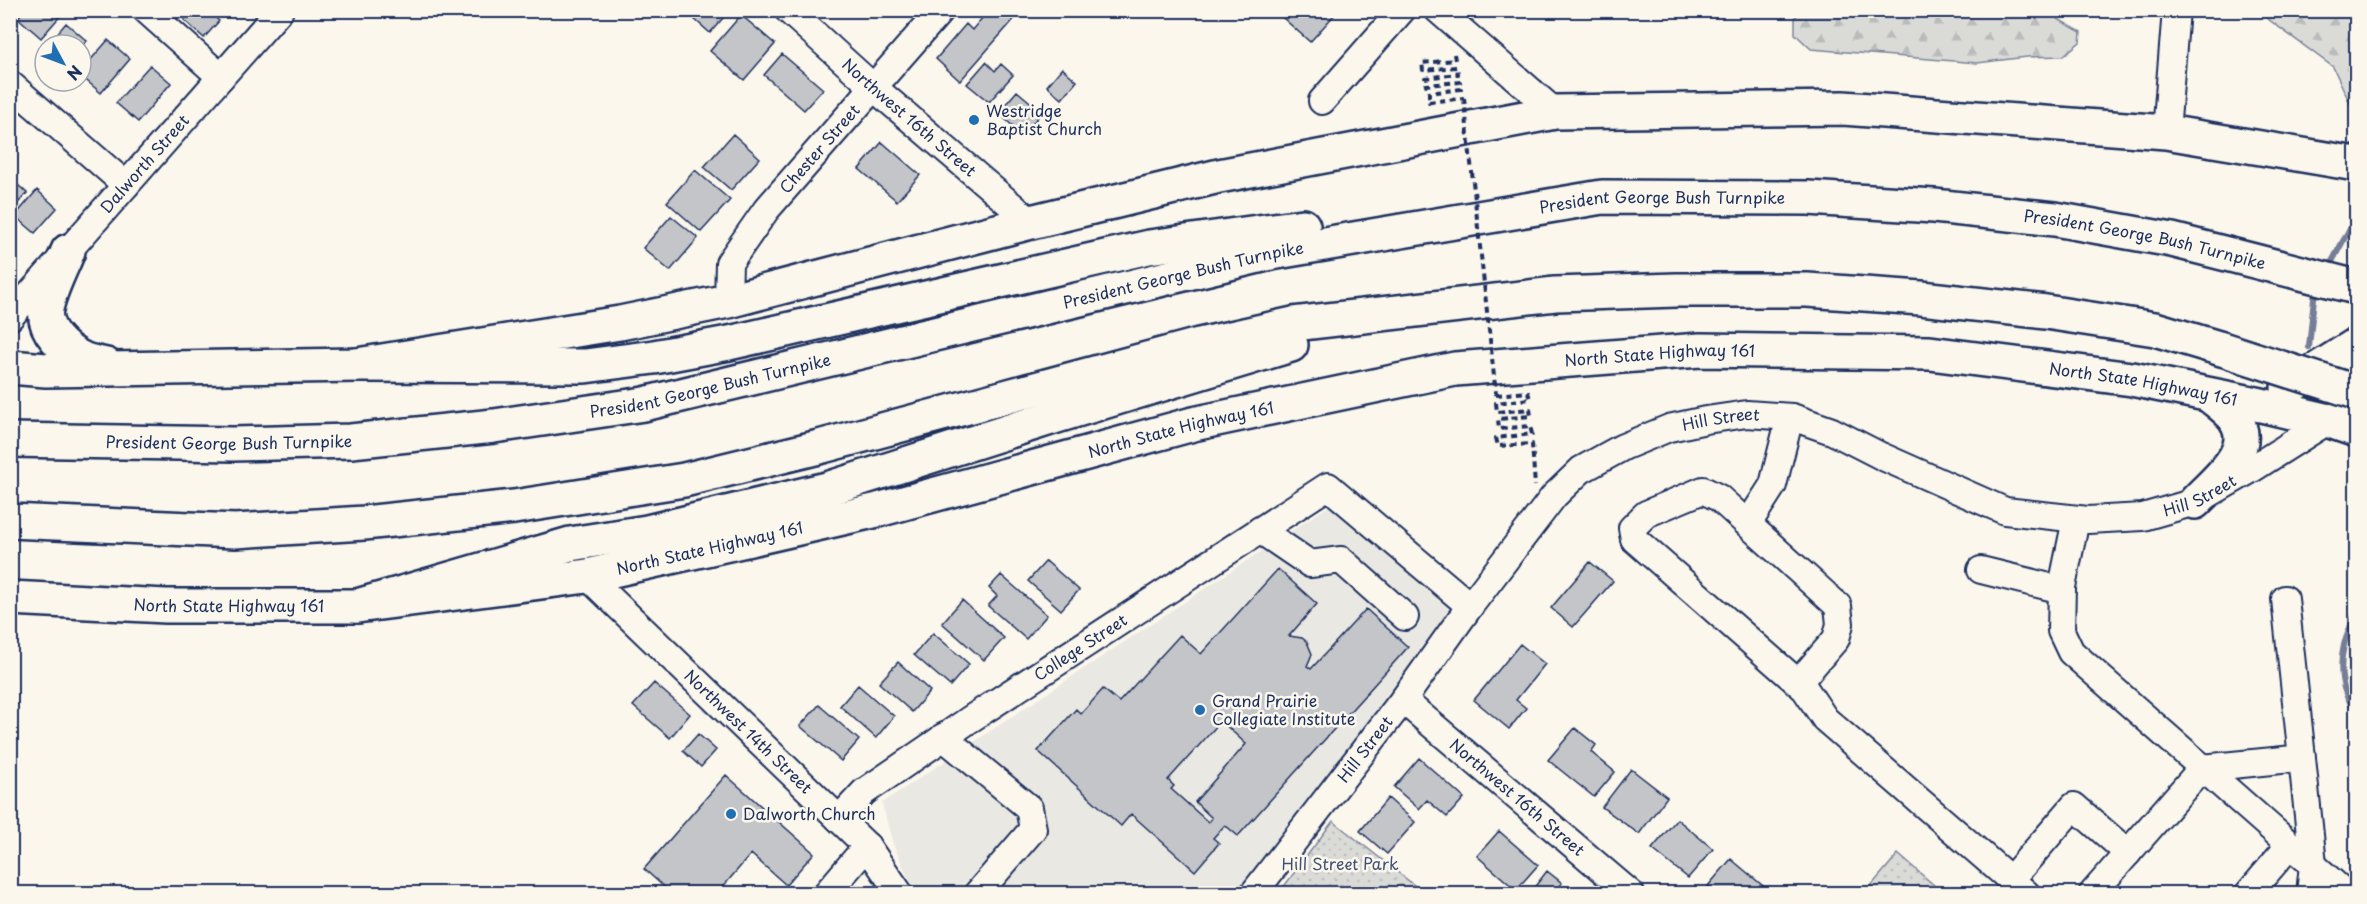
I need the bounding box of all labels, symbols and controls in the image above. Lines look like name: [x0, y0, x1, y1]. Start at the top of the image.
north arrow: [33, 33, 93, 93]
street label: Northwest 16th Street: [837, 52, 983, 182]
text: N: [62, 61, 88, 86]
street label: Chester Street: [773, 98, 865, 198]
place label: Westridge Baptist Church: [986, 98, 1102, 140]
street label: Dalworth Street: [94, 108, 194, 218]
marker: Westridge Baptist Church: [967, 113, 981, 127]
street label: President George Bush Turnpike: [1537, 184, 1785, 218]
street label: President George Bush Turnpike: [2023, 203, 2269, 274]
street label: President George Bush Turnpike: [1060, 235, 1305, 314]
street label: North State Highway 161: [1564, 337, 1755, 371]
street label: President George Bush Turnpike: [588, 346, 833, 423]
street label: North State Highway 161: [2048, 355, 2240, 411]
street label: North State Highway 161: [1085, 394, 1276, 463]
street label: Hill Street: [1679, 401, 1761, 436]
street label: President George Bush Turnpike: [106, 428, 352, 455]
street label: Hill Street: [2160, 467, 2241, 522]
street label: North State Highway 161: [614, 514, 805, 580]
street label: North State Highway 161: [133, 591, 324, 617]
street label: College Street: [1028, 607, 1132, 686]
street label: Northwest 14th Street: [680, 663, 819, 799]
place label: Grand Prairie Collegiate Institute: [1212, 688, 1356, 730]
marker: Grand Prairie Collegiate Institute: [1193, 703, 1207, 717]
street label: Hill Street: [1331, 710, 1398, 787]
street label: Northwest 16th Street: [1445, 732, 1591, 861]
place label: Dalworth Church: [743, 801, 876, 825]
marker: Dalworth Church: [724, 807, 738, 821]
park label: Hill Street Park: [1281, 851, 1399, 875]

